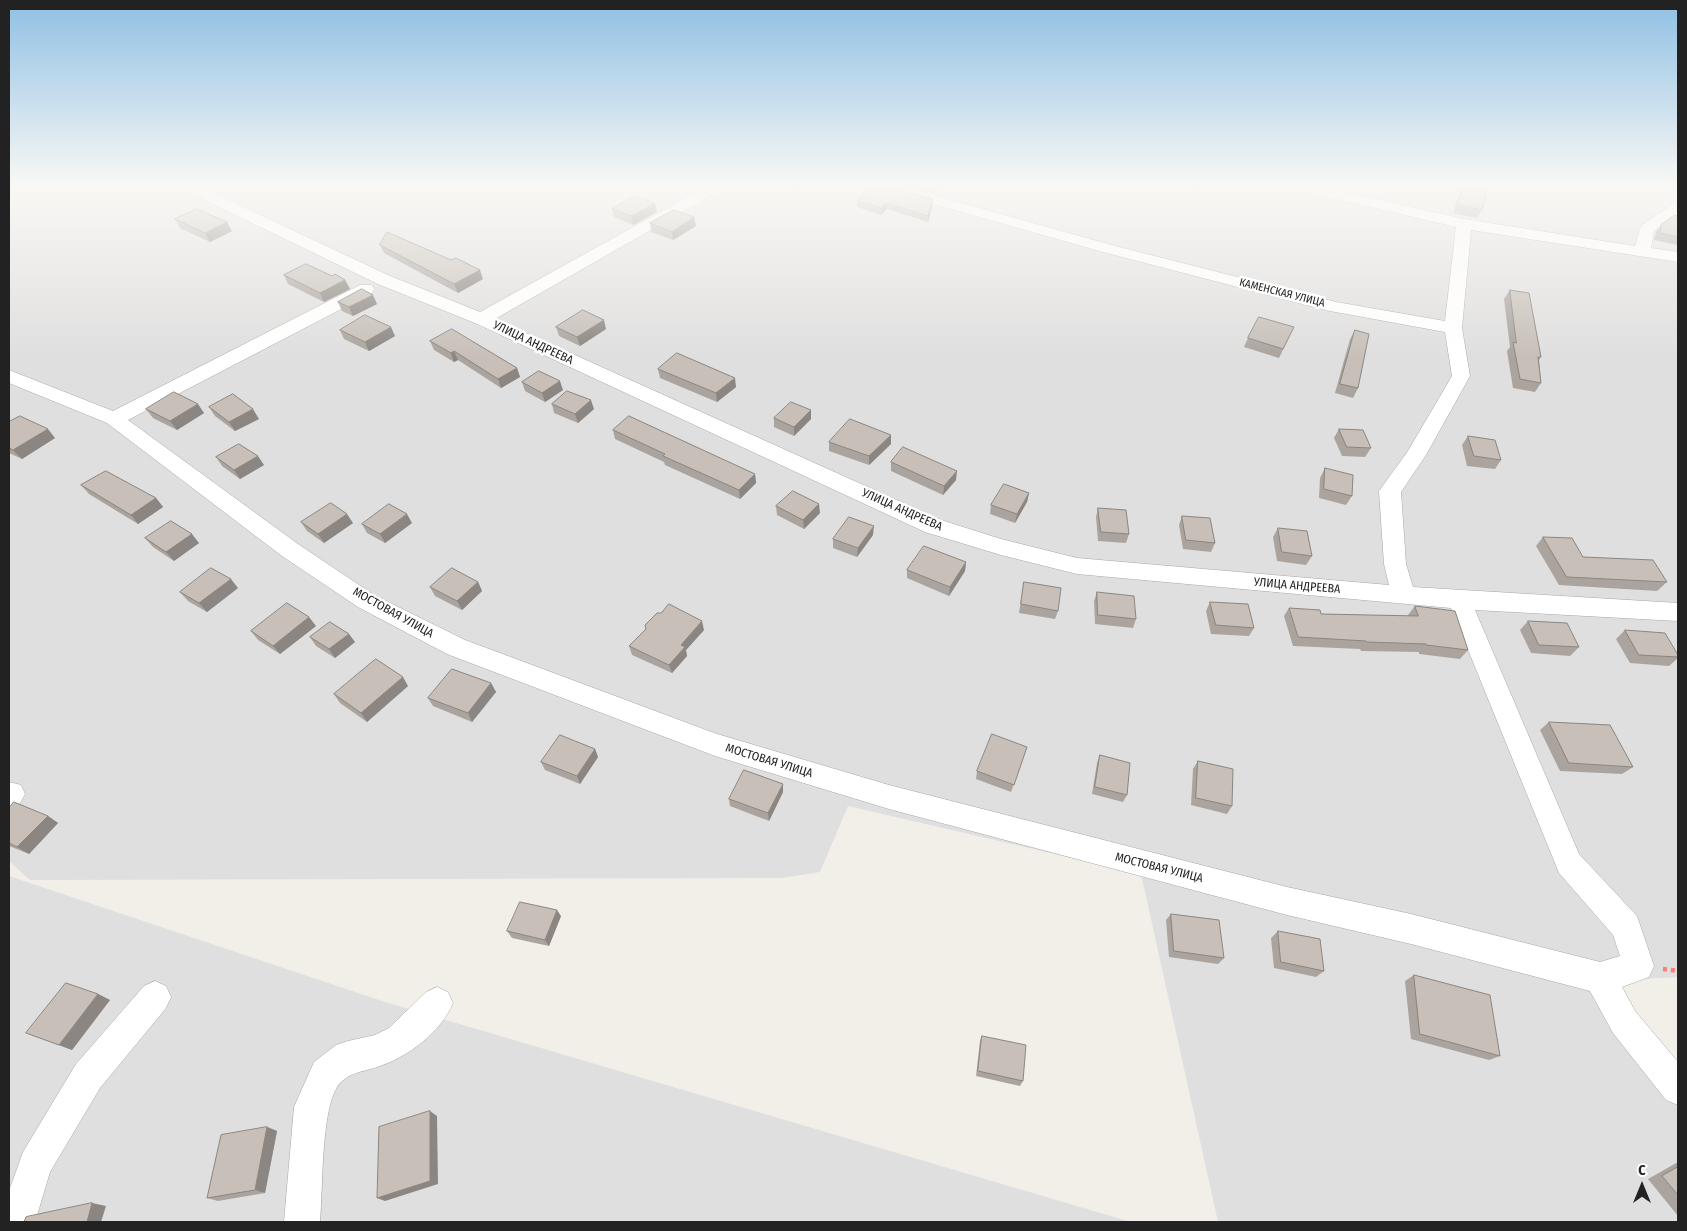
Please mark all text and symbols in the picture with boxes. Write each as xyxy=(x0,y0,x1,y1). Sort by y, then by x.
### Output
street label: КАМЕНСКАЯ УЛИЦА xyxy=(1238,276,1326,310)
street label: УЛИЦА АНДРЕЕВА xyxy=(491,318,575,368)
street label: УЛИЦА АНДРЕЕВА xyxy=(859,486,945,534)
street label: УЛИЦА АНДРЕЕВА xyxy=(1253,575,1341,597)
street label: МОСТОВАЯ УЛИЦА xyxy=(350,585,436,641)
street label: МОСТОВАЯ УЛИЦА xyxy=(724,741,814,781)
street label: МОСТОВАЯ УЛИЦА xyxy=(1113,850,1205,886)
north arrow xyxy=(1617,1161,1667,1211)
text: С xyxy=(1638,1162,1646,1179)

